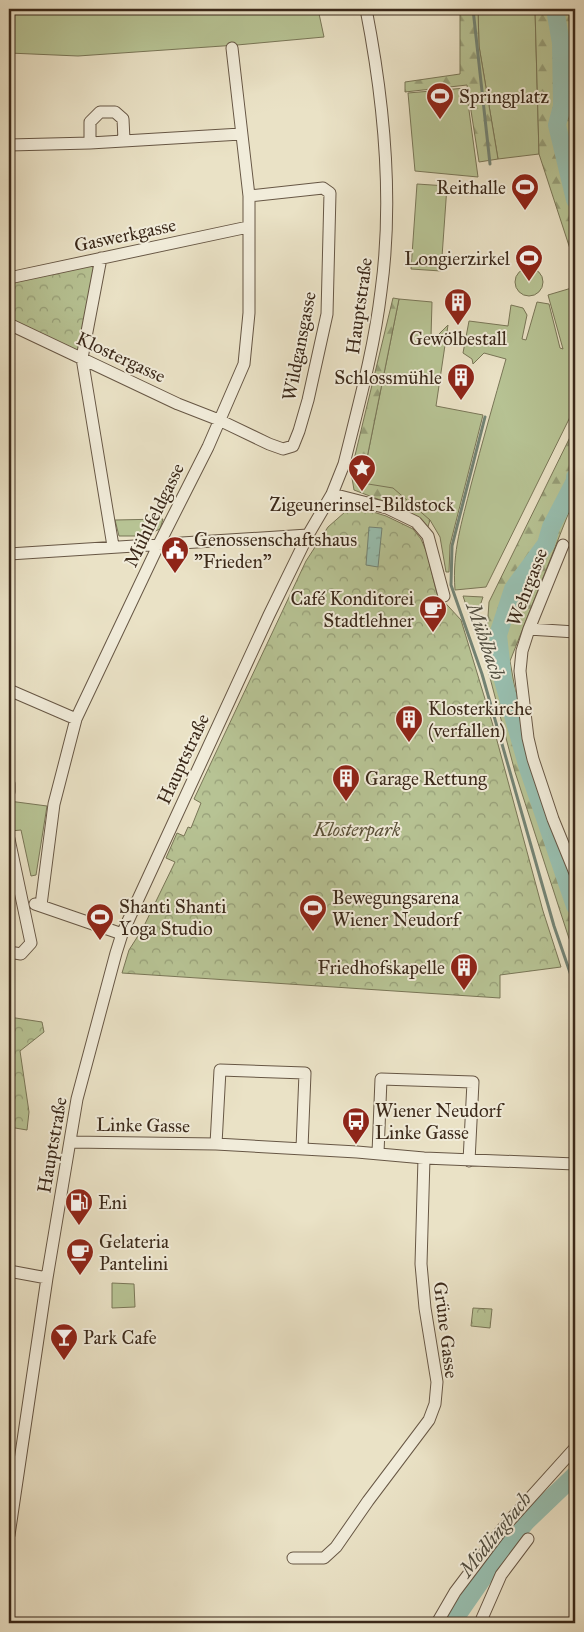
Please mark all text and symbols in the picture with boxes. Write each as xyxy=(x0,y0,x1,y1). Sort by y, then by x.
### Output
sports icon: Springplatz xyxy=(425,81,455,120)
place label: Springplatz xyxy=(459,85,549,109)
sports icon: Reithalle xyxy=(510,172,540,211)
place label: Reithalle xyxy=(436,176,506,199)
street label: Gaswerkgasse xyxy=(72,213,178,258)
sports icon: Longierzirkel xyxy=(514,243,544,282)
place label: Longierzirkel xyxy=(404,247,511,271)
street label: Hauptstraße xyxy=(341,256,377,356)
building icon: Gewölbestall xyxy=(443,287,473,326)
street label: Wildgansgasse xyxy=(277,289,322,403)
street label: Klostergasse xyxy=(72,326,169,389)
place label: Gewölbestall xyxy=(409,327,508,350)
building icon: Schlossmühle xyxy=(446,362,476,401)
place label: Schlossmühle xyxy=(334,366,442,389)
place icon: Zigeunerinsel-Bildstock xyxy=(347,453,377,492)
street label: Mühlfeldgasse xyxy=(119,459,190,571)
place label: Zigeunerinsel-Bildstock xyxy=(269,493,455,517)
place label: Genossenschaftshaus "Frieden" xyxy=(194,528,357,573)
public building icon: Genossenschaftshaus "Frieden" xyxy=(160,535,190,574)
street label: Wehrgasse xyxy=(502,545,553,630)
place label: Café Konditorei Stadtlehner xyxy=(290,587,415,632)
cafe icon: Café Konditorei Stadtlehner xyxy=(418,594,448,633)
water label: Mühlbach xyxy=(461,597,510,683)
place label: Klosterkirche (verfallen) xyxy=(428,697,532,743)
building icon: Klosterkirche (verfallen) xyxy=(394,704,424,743)
street label: Hauptstraße xyxy=(152,710,214,808)
building icon: Garage Rettung xyxy=(331,763,361,802)
place label: Garage Rettung xyxy=(365,767,487,791)
park label: Klosterpark xyxy=(313,818,401,842)
place label: Bewegungsarena Wiener Neudorf xyxy=(332,886,462,931)
sports icon: Bewegungsarena Wiener Neudorf xyxy=(298,893,328,932)
place label: Shanti Shanti Yoga Studio xyxy=(119,895,226,941)
sports icon: Shanti Shanti Yoga Studio xyxy=(85,902,115,941)
building icon: Friedhofskapelle xyxy=(449,952,479,991)
place label: Friedhofskapelle xyxy=(317,956,445,979)
street label: Hauptstraße xyxy=(32,1095,72,1195)
place label: Wiener Neudorf Linke Gasse xyxy=(375,1099,505,1144)
bus stop icon: Wiener Neudorf Linke Gasse xyxy=(341,1106,371,1145)
street label: Linke Gasse xyxy=(96,1113,190,1137)
fuel station icon: Eni xyxy=(64,1187,94,1226)
place label: Eni xyxy=(98,1191,127,1214)
place label: Gelateria Pantelini xyxy=(99,1230,170,1275)
cafe icon: Gelateria Pantelini xyxy=(65,1237,95,1276)
street label: Grüne Gasse xyxy=(429,1280,463,1380)
bar icon: Park Cafe xyxy=(49,1322,79,1361)
place label: Park Cafe xyxy=(83,1326,157,1349)
water label: Mödlingbach xyxy=(452,1487,536,1583)

